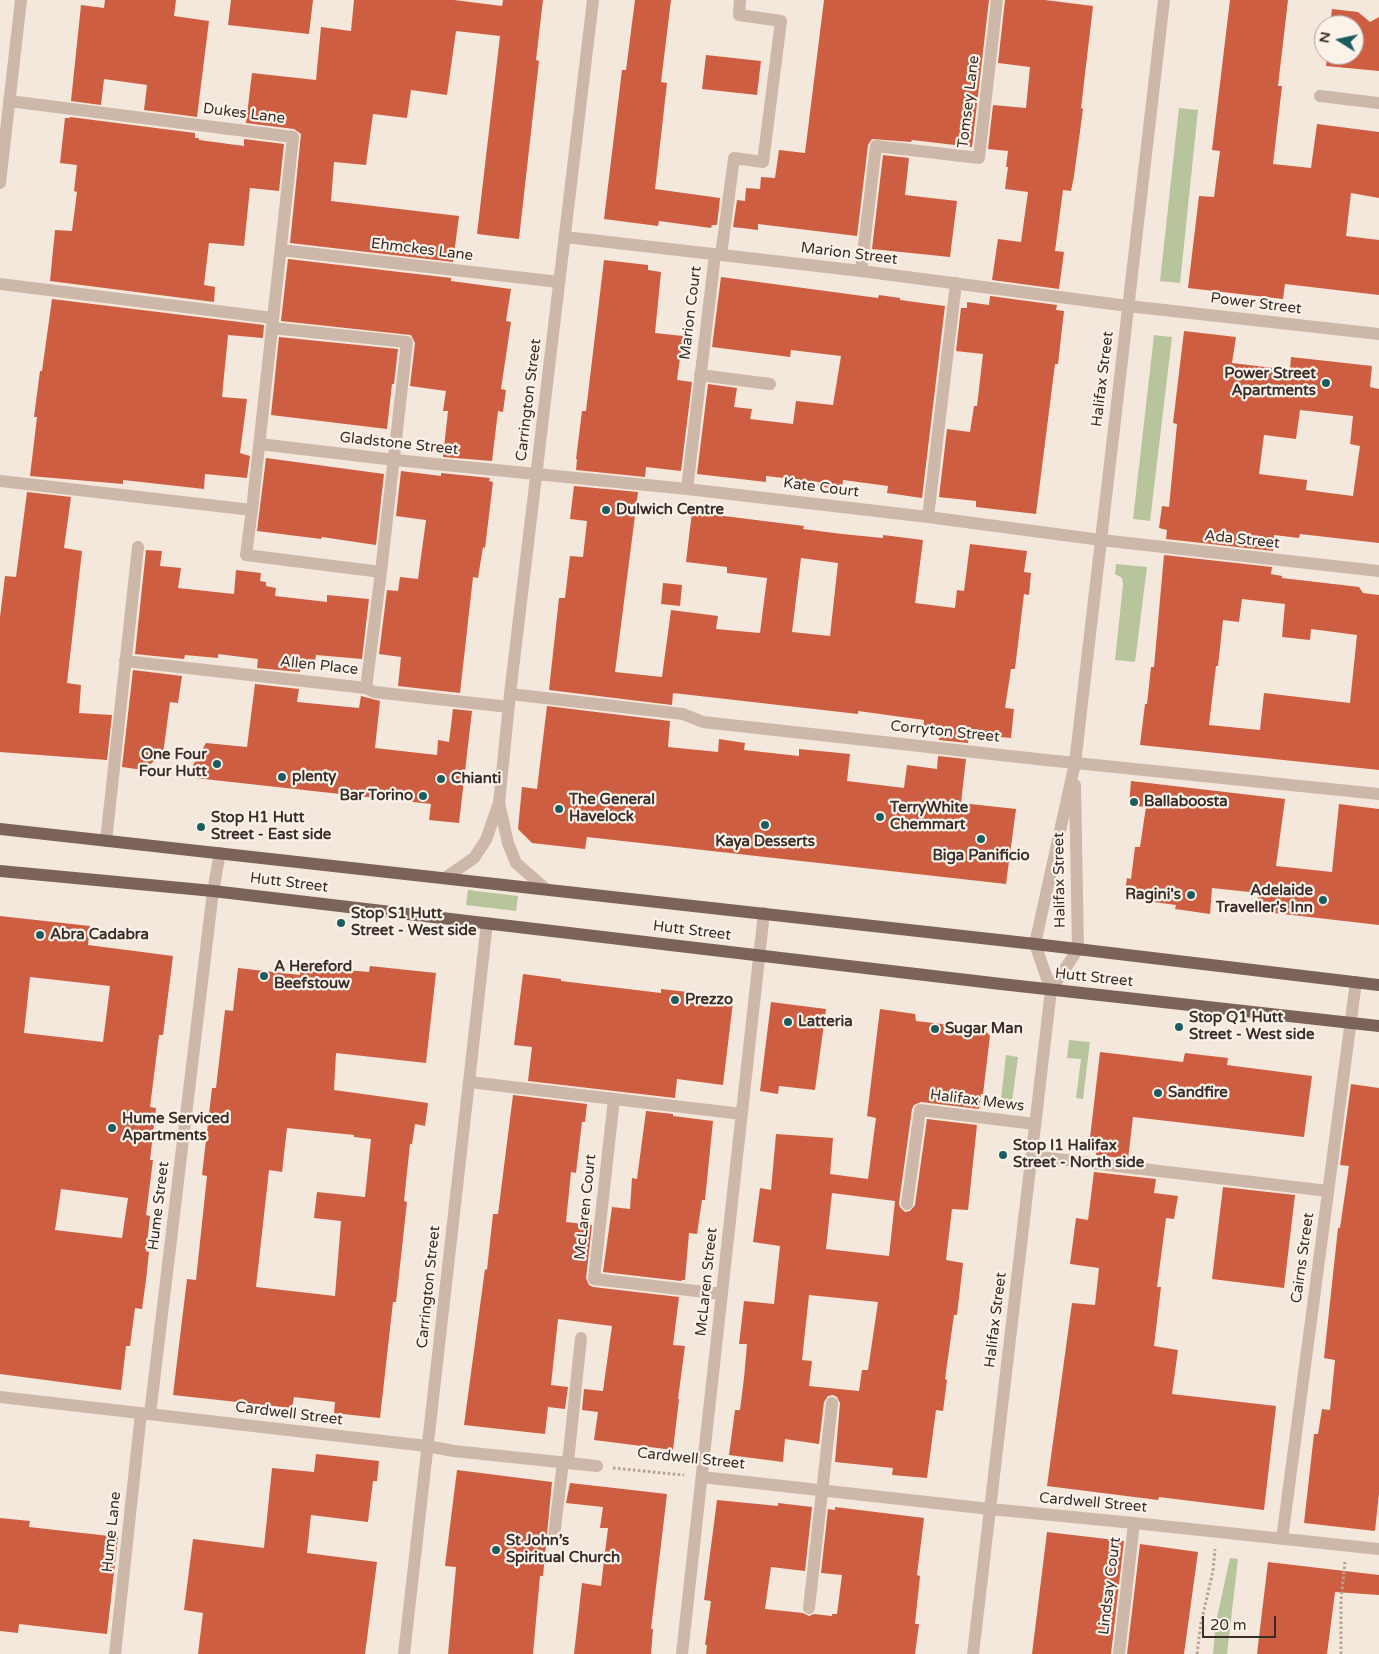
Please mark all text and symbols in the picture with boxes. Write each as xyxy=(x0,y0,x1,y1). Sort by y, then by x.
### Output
north arrow xyxy=(1314,15,1364,65)
text: N xyxy=(1315,30,1334,44)
street label: Tomsey Lane xyxy=(954,55,984,149)
street label: Dukes Lane xyxy=(202,100,286,128)
street label: Ehmckes Lane xyxy=(370,235,474,265)
street label: Marion Street xyxy=(800,239,898,269)
street label: Marion Court xyxy=(676,265,706,361)
street label: Power Street xyxy=(1209,289,1303,319)
street label: Halifax Street xyxy=(1088,330,1118,428)
street label: Carrington Street xyxy=(513,338,545,462)
place label: Power Street Apartments xyxy=(1224,365,1316,400)
marker: Power Street Apartments xyxy=(1320,377,1332,389)
street label: Gladstone Street xyxy=(339,429,459,459)
street label: Kate Court xyxy=(782,474,860,502)
place label: Dulwich Centre xyxy=(616,501,724,519)
marker: Dulwich Centre xyxy=(600,504,612,516)
street label: Ada Street xyxy=(1203,527,1281,553)
street label: Allen Place xyxy=(279,653,359,679)
street label: Corryton Street xyxy=(889,717,1001,747)
place label: One Four Four Hutt xyxy=(139,746,207,781)
marker: One Four Four Hutt xyxy=(211,758,223,770)
place label: plenty xyxy=(292,768,336,786)
place label: Chianti xyxy=(451,770,501,788)
marker: plenty xyxy=(276,771,288,783)
marker: Chianti xyxy=(435,773,447,785)
place label: Bar Torino xyxy=(340,787,413,805)
marker: Bar Torino xyxy=(417,790,429,802)
place label: The General Havelock xyxy=(569,791,655,826)
place label: Ballaboosta xyxy=(1144,793,1228,811)
marker: Ballaboosta xyxy=(1128,796,1140,808)
place label: TerryWhite Chemmart xyxy=(890,799,968,834)
marker: The General Havelock xyxy=(553,803,565,815)
place label: Stop H1 Hutt Street - East side xyxy=(211,809,331,844)
marker: TerryWhite Chemmart xyxy=(874,811,886,823)
marker: Kaya Desserts xyxy=(759,819,771,831)
marker: Stop H1 Hutt Street - East side xyxy=(195,821,207,833)
street label: Halifax Street xyxy=(1050,832,1070,928)
place label: Kaya Desserts xyxy=(715,833,815,851)
marker: Biga Panificio xyxy=(975,833,987,845)
place label: Biga Panificio xyxy=(932,847,1030,865)
street label: Hutt Street xyxy=(249,869,329,897)
place label: Adelaide Traveller's Inn xyxy=(1216,882,1313,917)
place label: Ragini's xyxy=(1125,886,1181,904)
marker: Ragini's xyxy=(1185,889,1197,901)
marker: Adelaide Traveller's Inn xyxy=(1317,894,1329,906)
place label: Stop S1 Hutt Street - West side xyxy=(351,905,476,940)
marker: Stop S1 Hutt Street - West side xyxy=(335,917,347,929)
street label: Hutt Street xyxy=(652,917,732,945)
place label: Abra Cadabra xyxy=(50,926,149,944)
marker: Abra Cadabra xyxy=(34,929,46,941)
place label: A Hereford Beefstouw xyxy=(274,958,352,993)
street label: Hutt Street xyxy=(1054,965,1134,991)
marker: A Hereford Beefstouw xyxy=(258,970,270,982)
place label: Prezzo xyxy=(685,991,733,1009)
marker: Prezzo xyxy=(669,994,681,1006)
place label: Stop Q1 Hutt Street - West side xyxy=(1189,1009,1314,1044)
place label: Latteria xyxy=(798,1013,853,1031)
marker: Latteria xyxy=(782,1016,794,1028)
place label: Sugar Man xyxy=(945,1020,1023,1038)
marker: Stop Q1 Hutt Street - West side xyxy=(1173,1021,1185,1033)
marker: Sugar Man xyxy=(929,1023,941,1035)
place label: Sandfire xyxy=(1168,1084,1228,1102)
street label: Halifax Mews xyxy=(929,1086,1025,1116)
marker: Sandfire xyxy=(1152,1087,1164,1099)
place label: Hume Serviced Apartments xyxy=(122,1110,229,1145)
marker: Hume Serviced Apartments xyxy=(106,1122,118,1134)
place label: Stop I1 Halifax Street - North side xyxy=(1013,1137,1144,1172)
marker: Stop I1 Halifax Street - North side xyxy=(997,1149,1009,1161)
street label: McLaren Court xyxy=(571,1153,601,1261)
street label: Hume Street xyxy=(145,1161,173,1251)
street label: Cairns Street xyxy=(1288,1211,1318,1305)
street label: Carrington Street xyxy=(414,1225,444,1349)
street label: McLaren Street xyxy=(692,1227,722,1337)
street label: Halifax Street xyxy=(981,1271,1011,1369)
street label: Cardwell Street xyxy=(234,1398,344,1430)
street label: Cardwell Street xyxy=(636,1444,746,1474)
street label: Cardwell Street xyxy=(1038,1489,1148,1517)
street label: Hume Lane xyxy=(99,1491,125,1573)
place label: St John’s Spiritual Church xyxy=(506,1532,620,1567)
street label: Lindsay Court xyxy=(1095,1536,1125,1636)
marker: St John’s Spiritual Church xyxy=(490,1544,502,1556)
scale bar xyxy=(1204,1606,1278,1638)
text: 20 m xyxy=(1210,1616,1247,1634)

